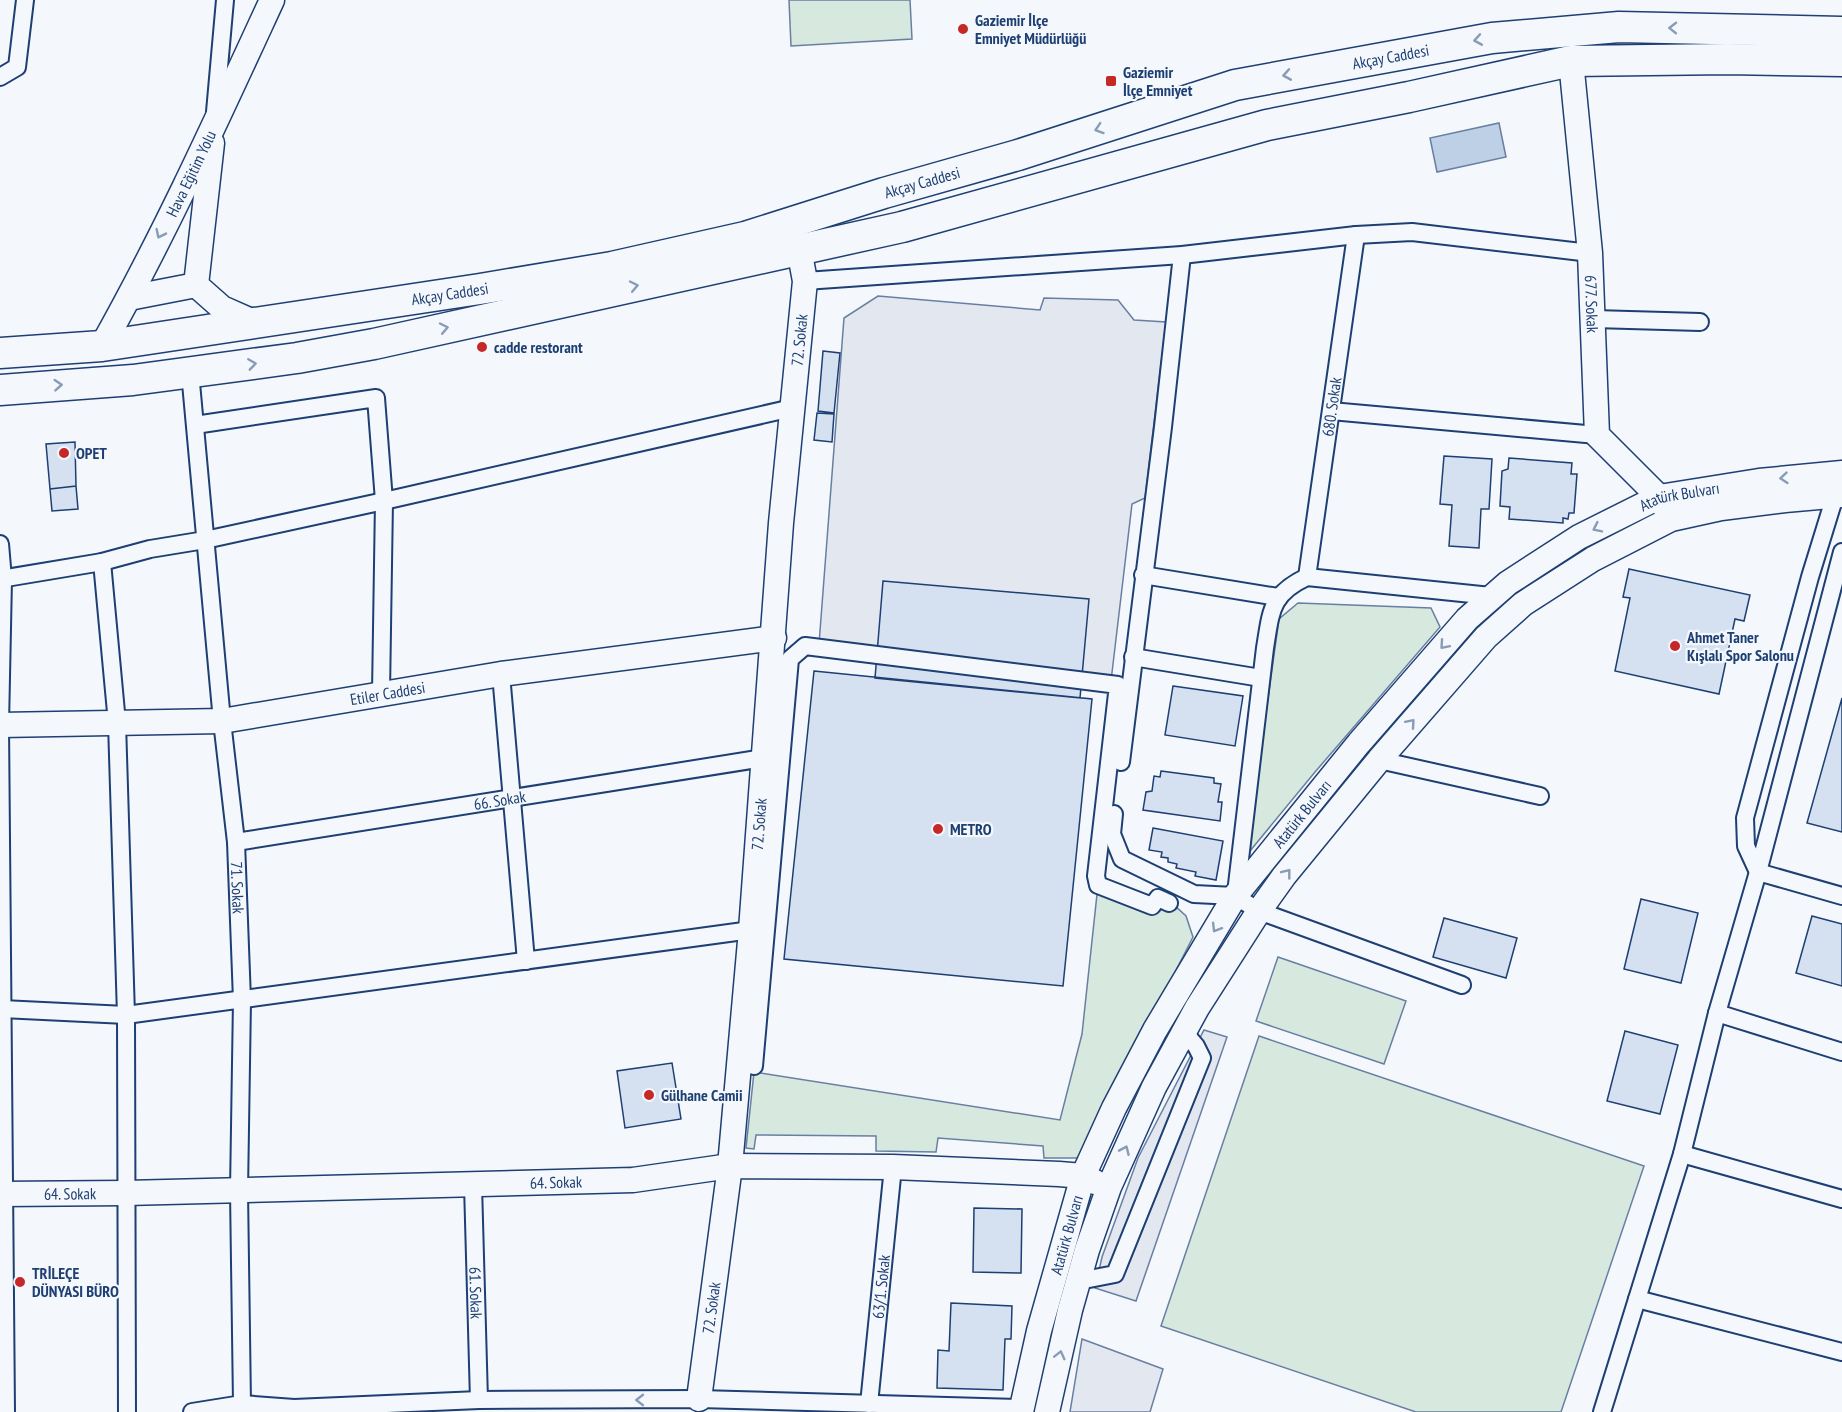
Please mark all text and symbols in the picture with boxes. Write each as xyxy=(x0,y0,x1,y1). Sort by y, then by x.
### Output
place label: Gaziemir İlçe Emniyet Müdürlüğü xyxy=(975,10,1086,48)
one-way arrow xyxy=(1668,21,1677,34)
marker: Gaziemir İlçe Emniyet Müdürlüğü xyxy=(956,22,970,36)
one-way arrow xyxy=(1474,33,1484,46)
street label: Akçay Caddesi xyxy=(1351,40,1431,73)
place label: Gaziemir İlçe Emniyet xyxy=(1123,62,1193,100)
one-way arrow xyxy=(1282,68,1292,81)
marker: Gaziemir İlçe Emniyet xyxy=(1104,74,1118,88)
one-way arrow xyxy=(1094,121,1105,134)
street label: Hava Eğitim Yolu xyxy=(162,127,220,220)
street label: Akçay Caddesi xyxy=(882,162,962,202)
one-way arrow xyxy=(156,228,168,239)
street label: 677. Sokak xyxy=(1581,275,1603,334)
street label: Akçay Caddesi xyxy=(410,278,490,309)
one-way arrow xyxy=(629,280,639,293)
street label: 72. Sokak xyxy=(787,312,812,367)
one-way arrow xyxy=(438,322,448,335)
place label: cadde restorant xyxy=(494,337,583,357)
marker: cadde restorant xyxy=(475,340,489,354)
one-way arrow xyxy=(247,358,257,370)
street label: 680. Sokak xyxy=(1317,375,1346,438)
one-way arrow xyxy=(54,379,63,392)
place label: OPET xyxy=(76,443,107,463)
marker: OPET xyxy=(57,446,71,460)
one-way arrow xyxy=(1779,471,1788,484)
street label: Atatürk Bulvarı xyxy=(1636,477,1721,515)
one-way arrow xyxy=(1593,520,1604,532)
place label: Ahmet Taner Kışlalı Spor Salonu xyxy=(1686,627,1794,665)
one-way arrow xyxy=(1440,638,1451,649)
marker: Ahmet Taner Kışlalı Spor Salonu xyxy=(1668,639,1682,653)
street label: Etiler Caddesi xyxy=(349,677,427,709)
one-way arrow xyxy=(1404,719,1415,730)
street label: Atatürk Bulvarı xyxy=(1268,776,1335,852)
street label: 66. Sokak xyxy=(472,786,528,814)
street label: 72. Sokak xyxy=(747,797,771,851)
place label: METRO xyxy=(950,819,992,839)
marker: METRO xyxy=(931,822,945,836)
street label: 71. Sokak xyxy=(227,861,249,915)
one-way arrow xyxy=(1279,869,1290,880)
one-way arrow xyxy=(1212,922,1224,932)
place label: Gülhane Camii xyxy=(661,1085,743,1105)
marker: Gülhane Camii xyxy=(642,1088,656,1102)
one-way arrow xyxy=(1118,1145,1130,1156)
street label: 64. Sokak xyxy=(529,1171,583,1193)
street label: 64. Sokak xyxy=(44,1183,97,1204)
street label: Atatürk Bulvarı xyxy=(1046,1193,1087,1277)
street label: 63/1. Sokak xyxy=(868,1253,894,1320)
place label: TRİLEÇE DÜNYASI BÜRO xyxy=(32,1263,119,1301)
street label: 61. Sokak xyxy=(465,1267,487,1320)
marker: TRİLEÇE DÜNYASI BÜRO xyxy=(13,1275,27,1289)
street label: 72. Sokak xyxy=(698,1280,725,1335)
one-way arrow xyxy=(1052,1350,1065,1360)
one-way arrow xyxy=(636,1393,645,1406)

